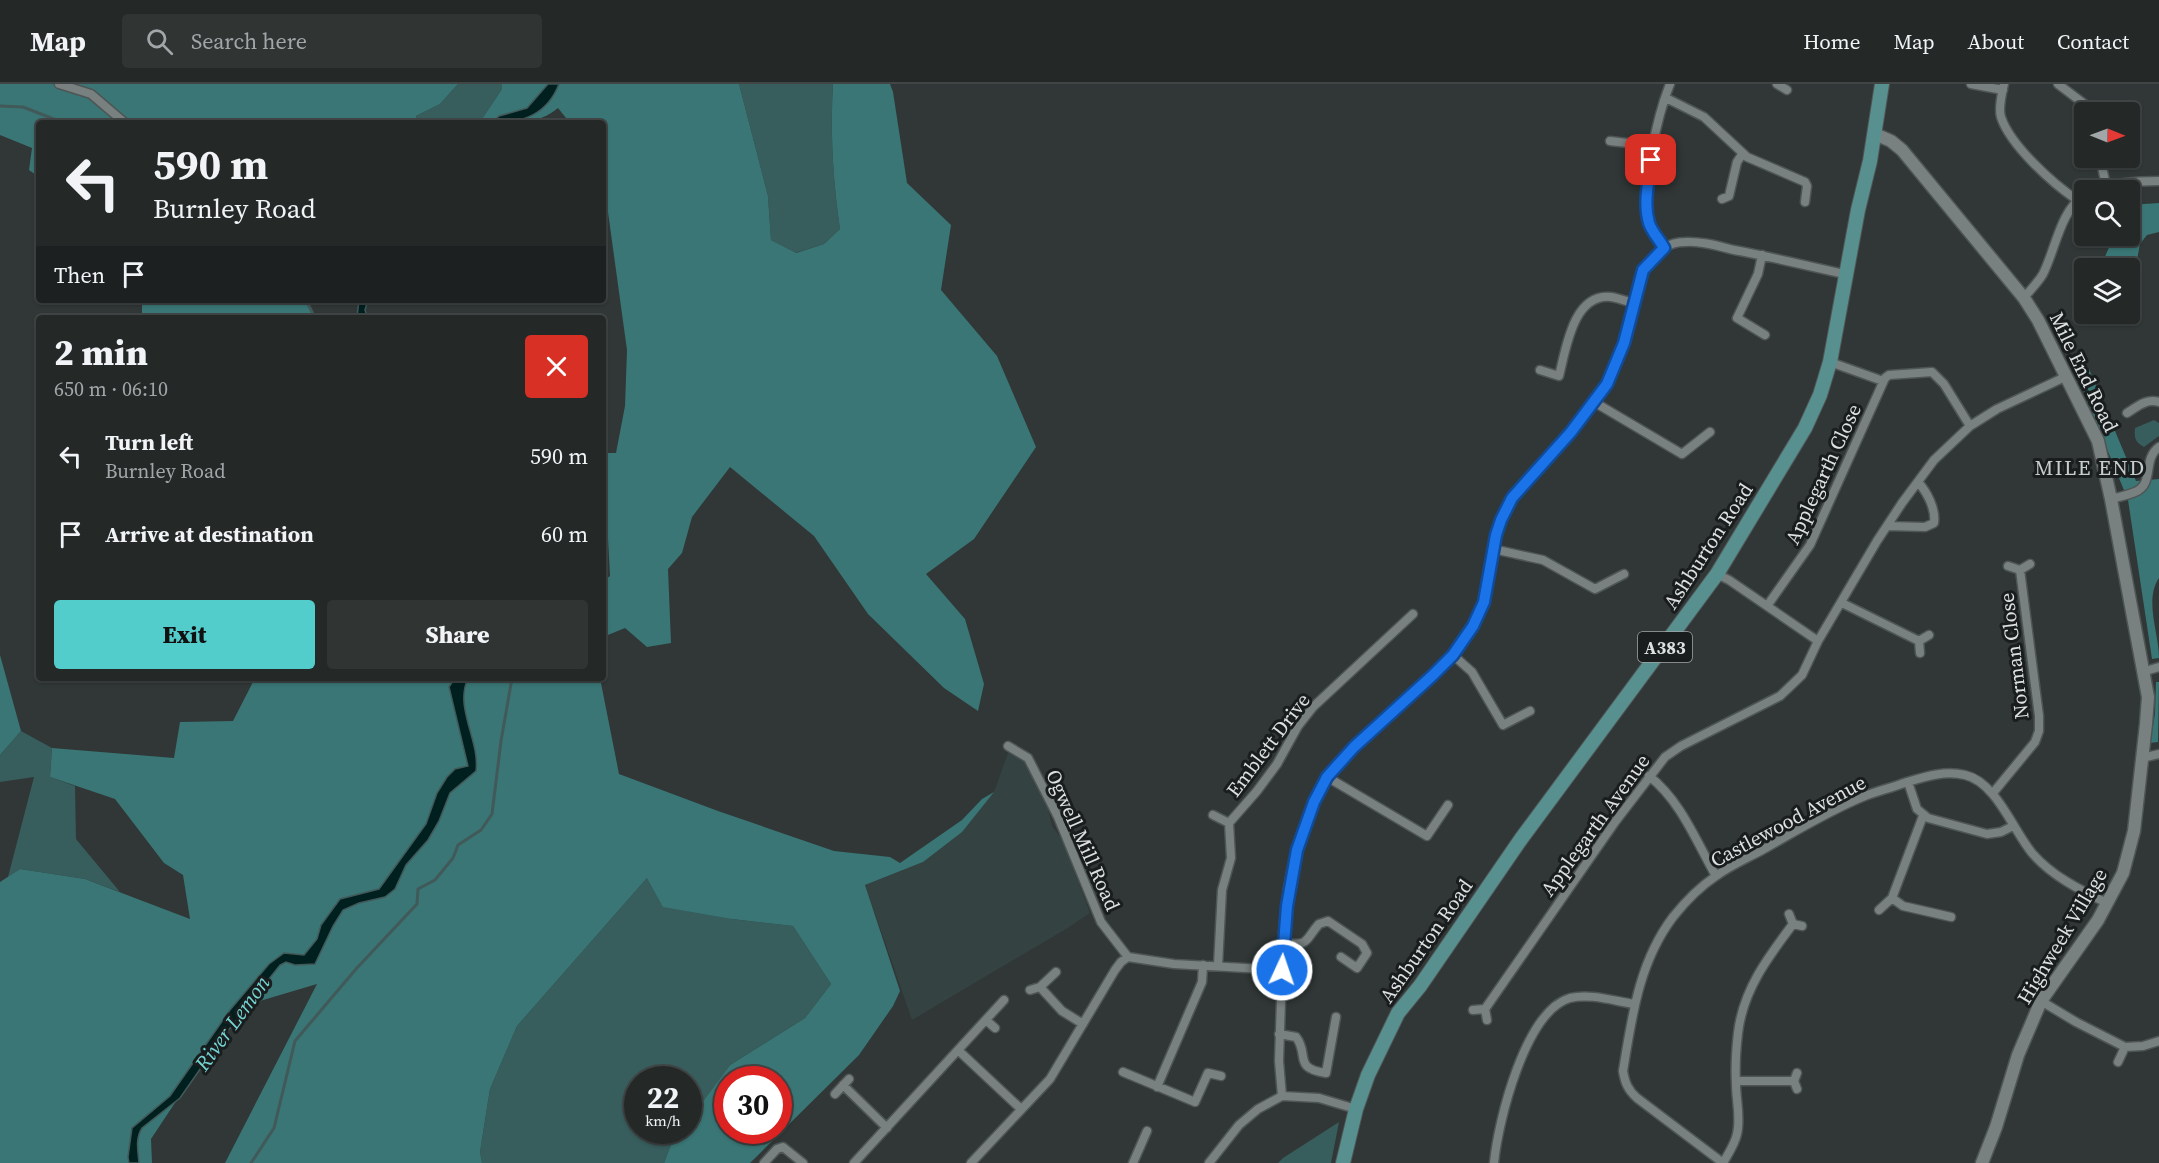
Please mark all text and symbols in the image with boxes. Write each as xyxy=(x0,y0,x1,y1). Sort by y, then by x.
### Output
search box xyxy=(122,14,542,68)
text: Map xyxy=(30,22,86,60)
icon: search xyxy=(143,25,176,58)
text: Search here xyxy=(191,26,307,56)
text: Home xyxy=(1803,27,1861,56)
text: Map xyxy=(1894,27,1935,56)
text: About xyxy=(1968,27,2024,56)
text: Contact xyxy=(2057,27,2129,56)
north arrow xyxy=(2074,102,2140,168)
map controls xyxy=(2074,102,2140,324)
pin xyxy=(1625,134,1676,185)
text: 590 m xyxy=(153,135,268,193)
icon: arrive xyxy=(1634,143,1667,176)
icon: left xyxy=(54,144,132,222)
button: search xyxy=(2074,180,2140,246)
text: Burnley Road xyxy=(153,190,316,227)
icon: arrive xyxy=(117,258,150,291)
button: layers xyxy=(2074,258,2140,324)
text: Then xyxy=(54,260,105,290)
street label: Mile End Road xyxy=(2043,307,2125,437)
text: 2 min xyxy=(54,328,148,377)
button: close xyxy=(525,335,588,398)
text: 650 m · 06:10 xyxy=(54,375,168,403)
street label: Applegarth Close xyxy=(1778,399,1868,549)
text: Turn left xyxy=(105,427,193,457)
icon: left xyxy=(54,440,87,473)
text: 590 m xyxy=(530,441,588,471)
district label: MILE END xyxy=(2034,453,2146,482)
text: Burnley Road xyxy=(105,457,226,485)
street label: Ashburton Road xyxy=(1657,477,1760,615)
icon: arrive xyxy=(54,518,87,551)
text: Arrive at destination xyxy=(105,519,314,549)
text: 60 m xyxy=(541,519,588,549)
street label: Norman Close xyxy=(1992,591,2036,721)
button: Exit xyxy=(54,600,315,669)
button: Share xyxy=(327,600,588,669)
road number: A383 xyxy=(1638,632,1692,662)
street label: Emblett Drive xyxy=(1220,687,1316,803)
street label: Applegarth Avenue xyxy=(1534,748,1656,902)
street label: Ogwell Mill Road xyxy=(1039,765,1127,916)
street label: Castlewood Avenue xyxy=(1705,768,1871,874)
street label: Highweek Village xyxy=(2010,863,2114,1009)
street label: Ashburton Road xyxy=(1373,873,1479,1009)
position arrow xyxy=(1250,938,1314,1002)
water label: River Lemon xyxy=(187,969,277,1077)
speed limit sign: 30 xyxy=(714,1066,792,1144)
text: 22 xyxy=(647,1077,679,1118)
text: km/h xyxy=(645,1110,681,1131)

